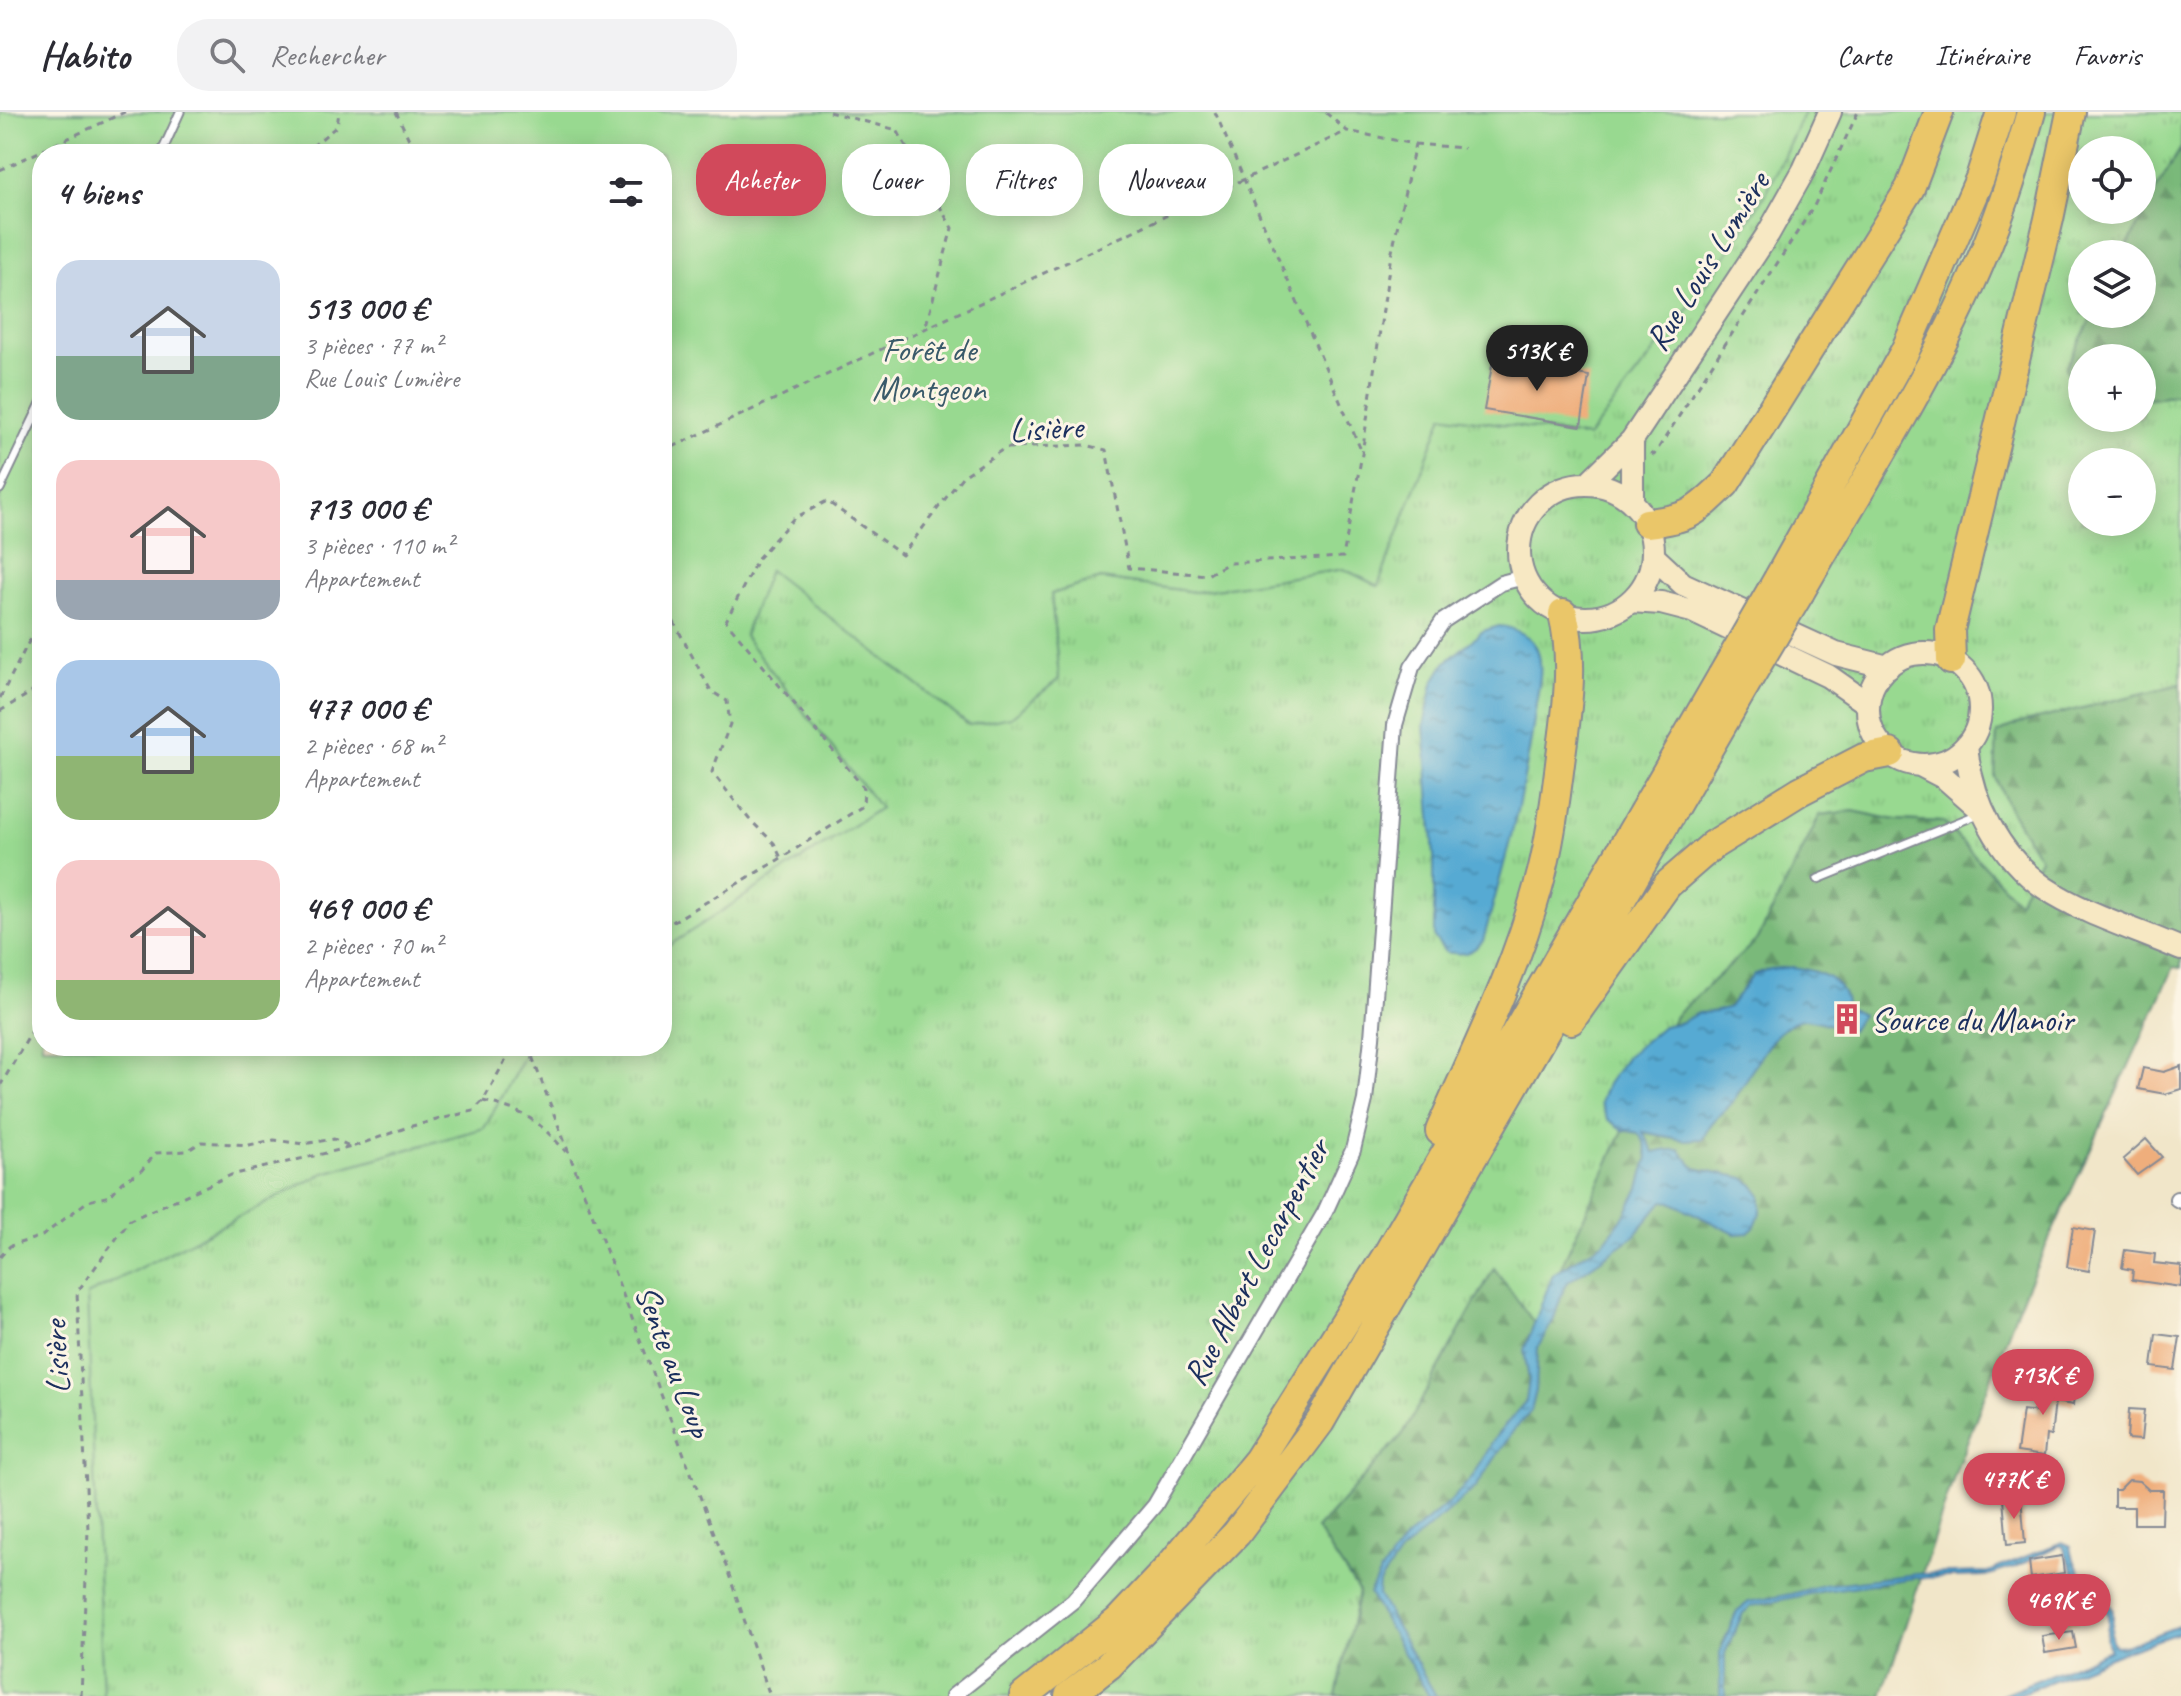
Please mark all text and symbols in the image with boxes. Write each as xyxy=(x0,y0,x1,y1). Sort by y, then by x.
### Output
search box xyxy=(177,19,737,91)
text: Habito xyxy=(40,32,129,79)
icon: search xyxy=(205,33,249,77)
text: Rechercher xyxy=(269,36,385,74)
text: Carte xyxy=(1837,38,1891,73)
text: Itinéraire xyxy=(1935,38,2029,73)
text: Favoris xyxy=(2073,38,2141,73)
map controls xyxy=(2068,136,2156,536)
button: locate xyxy=(2068,136,2156,224)
chip: Acheter xyxy=(696,144,826,216)
chip: Louer xyxy=(842,144,950,216)
chip: Filtres xyxy=(966,144,1083,216)
chip: Nouveau xyxy=(1099,144,1233,216)
street label: Rue Louis Lumière xyxy=(1635,161,1781,358)
icon: filters xyxy=(604,170,648,214)
text: 4 biens xyxy=(56,171,140,214)
button: layers xyxy=(2068,240,2156,328)
text: 513 000 € xyxy=(304,286,427,329)
icon: home xyxy=(120,292,216,388)
pin: 513K € xyxy=(1472,325,1602,393)
park label: Forêt de Montgeon xyxy=(872,328,987,410)
text: 3 pièces · 77 m² xyxy=(304,329,442,362)
text: 513K € xyxy=(1504,334,1570,367)
button: + xyxy=(2068,344,2156,432)
text: Rue Louis Lumière xyxy=(304,362,459,395)
street label: Lisière xyxy=(1008,404,1087,451)
button: − xyxy=(2068,448,2156,536)
text: 713 000 € xyxy=(304,486,427,529)
icon: home xyxy=(120,492,216,588)
text: 3 pièces · 110 m² xyxy=(304,529,453,562)
text: Appartement xyxy=(304,562,419,595)
text: 477 000 € xyxy=(304,686,427,729)
icon: home xyxy=(120,692,216,788)
text: 2 pièces · 68 m² xyxy=(304,729,442,762)
text: Appartement xyxy=(304,762,419,795)
text: 469 000 € xyxy=(304,886,428,929)
icon: home xyxy=(120,892,216,988)
text: 2 pièces · 70 m² xyxy=(304,929,442,962)
text: Appartement xyxy=(304,962,419,995)
place label: Source du Manoir xyxy=(1871,998,2076,1041)
building icon: Source du Manoir xyxy=(1830,1002,1864,1036)
street label: Rue Albert Lecarpentier xyxy=(1173,1128,1341,1393)
street label: Sente au Loup xyxy=(625,1279,723,1445)
street label: Lisière xyxy=(32,1316,79,1395)
pin: 713K € xyxy=(1978,1349,2108,1417)
text: 713K € xyxy=(2010,1358,2076,1391)
pin: 477K € xyxy=(1949,1453,2079,1521)
text: 477K € xyxy=(1981,1462,2047,1495)
pin: 469K € xyxy=(1994,1574,2124,1642)
text: 469K € xyxy=(2026,1583,2092,1616)

